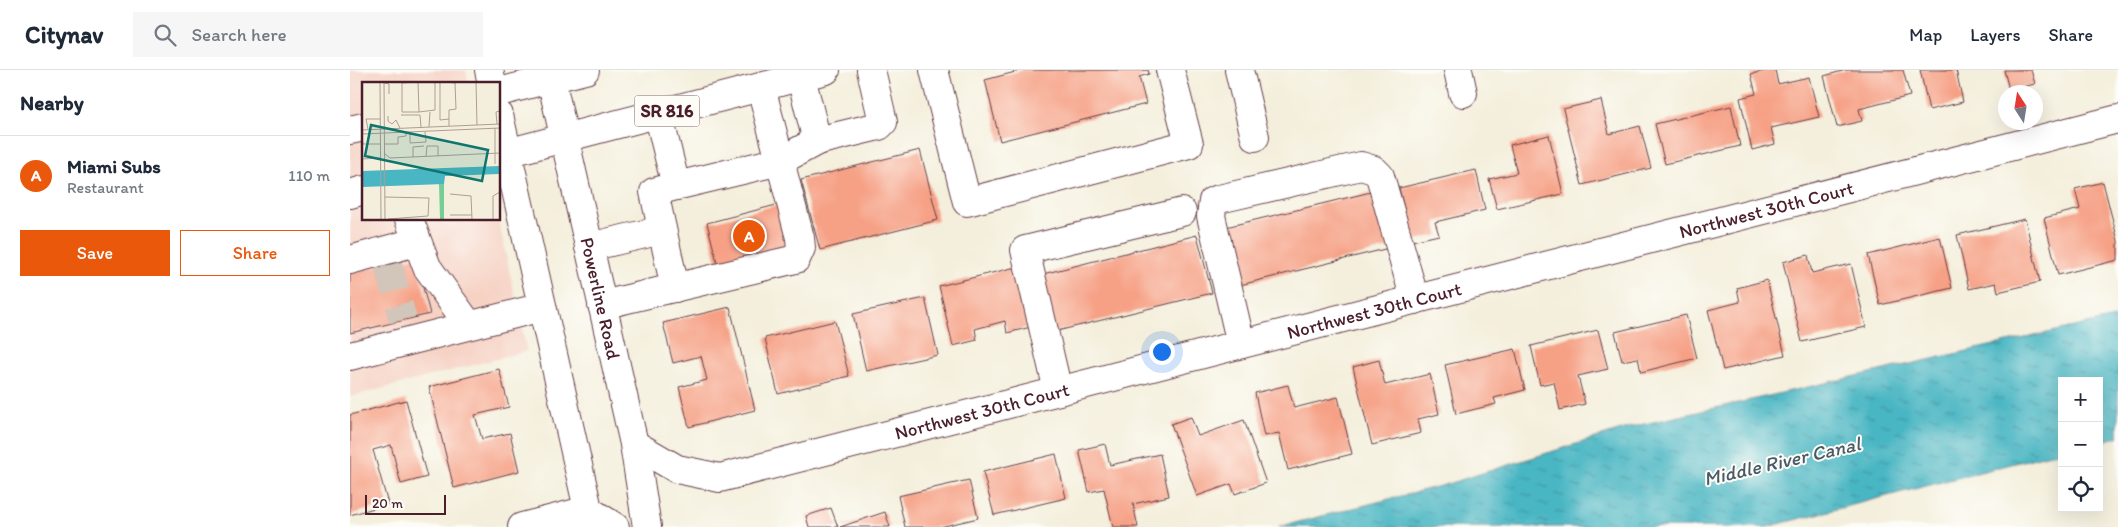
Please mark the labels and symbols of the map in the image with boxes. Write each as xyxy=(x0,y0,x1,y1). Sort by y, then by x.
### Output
inset map xyxy=(362,82,500,220)
north arrow xyxy=(1998,85,2043,130)
road number: SR 816 xyxy=(634,96,700,126)
street label: Northwest 30th Court xyxy=(1677,176,1856,243)
pin: A xyxy=(733,217,765,255)
street label: Powerline Road xyxy=(576,235,626,362)
street label: Northwest 30th Court xyxy=(1284,277,1464,343)
your location xyxy=(1149,339,1175,365)
street label: Northwest 30th Court xyxy=(892,377,1072,444)
water label: Middle River Canal xyxy=(1701,431,1864,491)
scale bar xyxy=(365,492,446,515)

